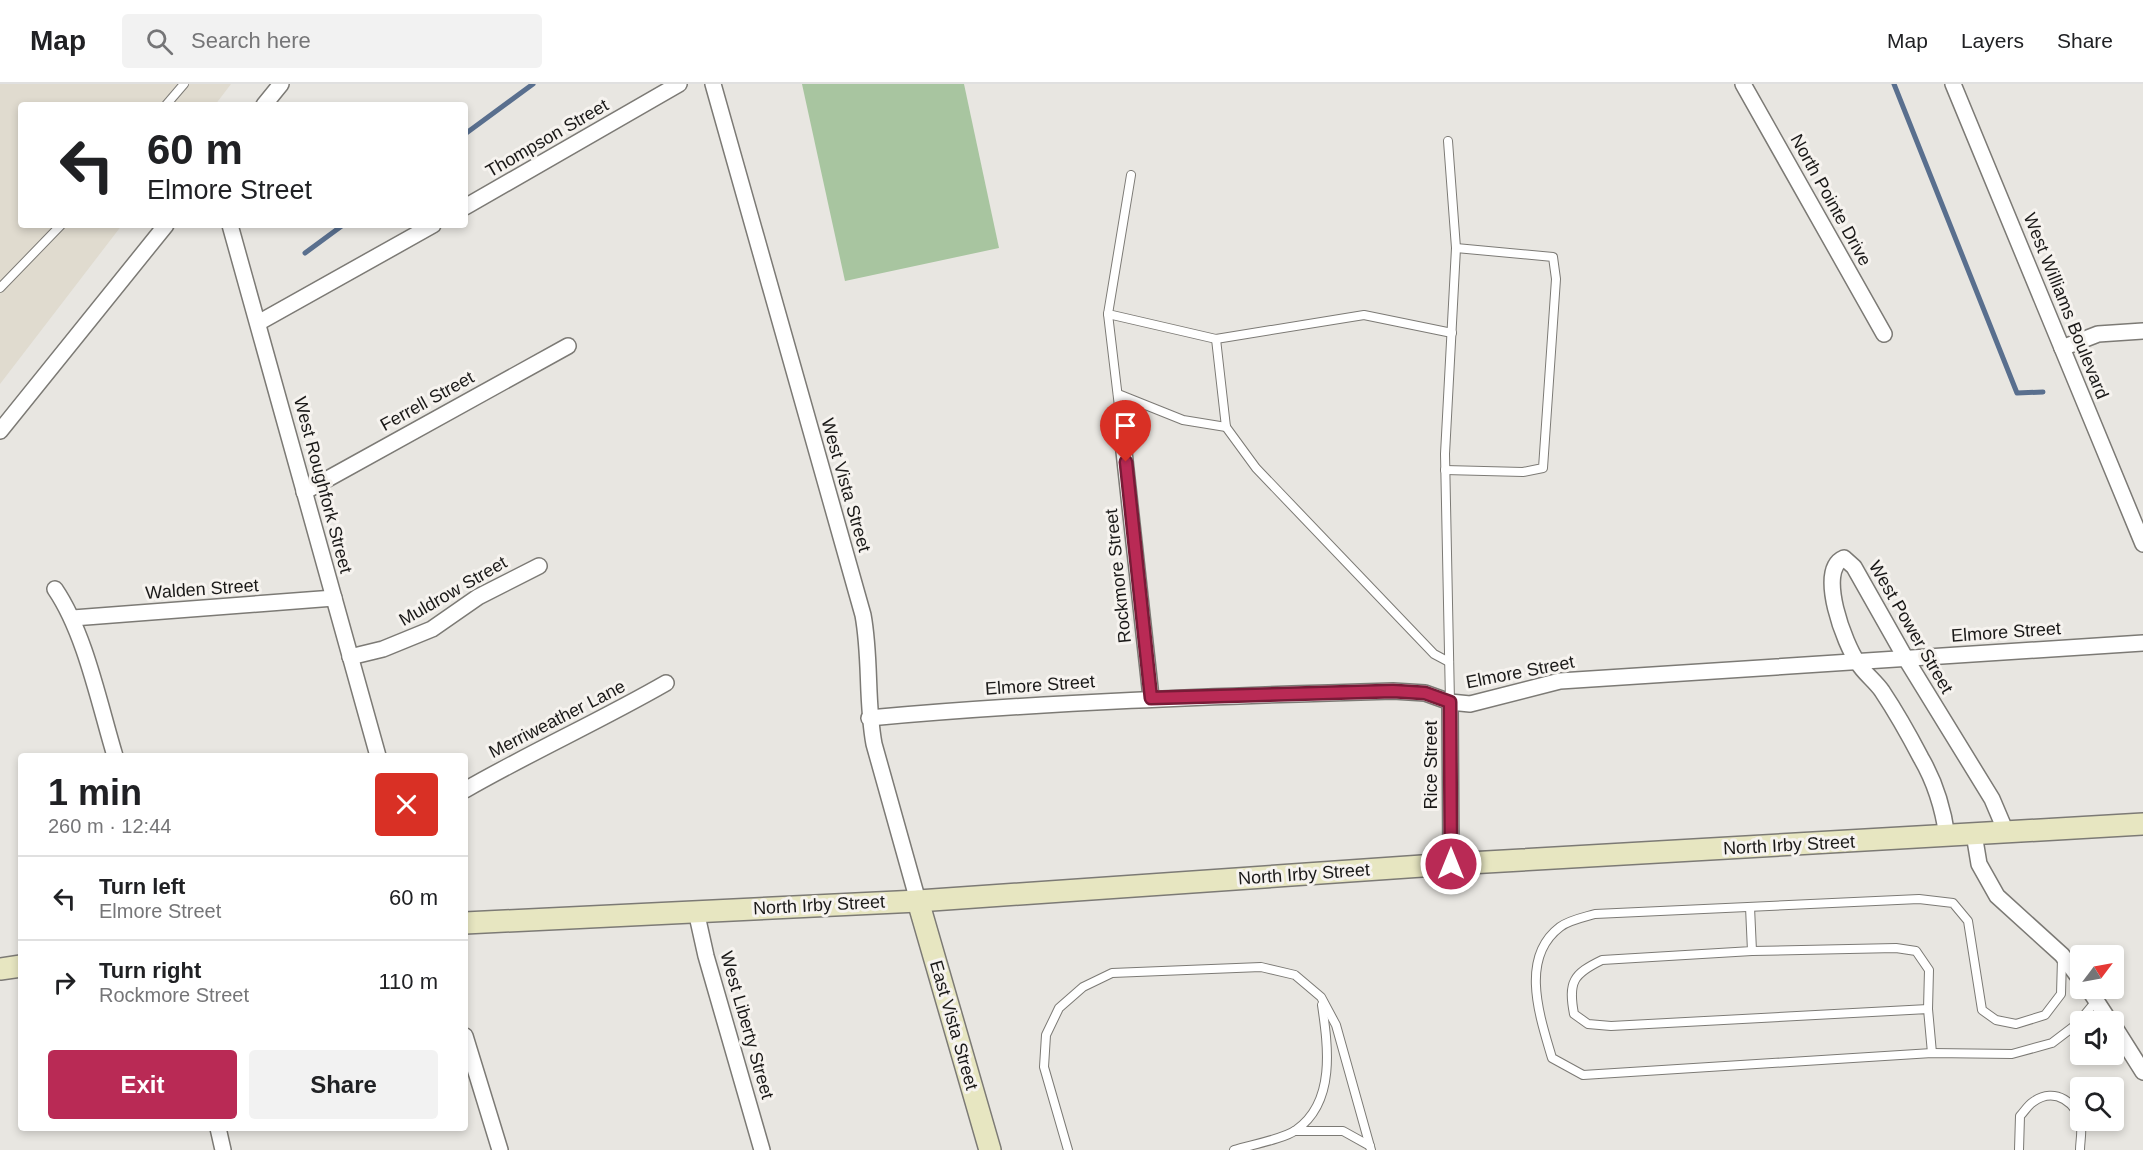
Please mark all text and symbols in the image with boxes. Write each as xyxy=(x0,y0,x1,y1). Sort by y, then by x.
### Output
search box xyxy=(122,14,542,68)
text: Map xyxy=(30,25,86,56)
icon: search xyxy=(143,25,176,58)
text: Search here xyxy=(191,28,311,53)
text: Map xyxy=(1887,29,1928,52)
text: Layers xyxy=(1961,29,2024,52)
text: Share xyxy=(2057,29,2113,52)
street label: Thompson Street xyxy=(482,95,612,181)
icon: left xyxy=(48,126,126,204)
text: 60 m xyxy=(147,126,243,173)
street label: North Pointe Drive xyxy=(1787,131,1875,269)
text: Elmore Street xyxy=(147,175,312,205)
street label: West Williams Boulevard xyxy=(2020,210,2112,402)
street label: Ferrell Street xyxy=(377,367,477,435)
street label: West Roughfork Street xyxy=(290,395,356,575)
pin xyxy=(1100,400,1151,462)
icon: arrive xyxy=(1109,409,1142,442)
street label: West Vista Street xyxy=(817,416,875,554)
street label: Rockmore Street xyxy=(1101,508,1135,644)
street label: Muldrow Street xyxy=(396,552,510,630)
street label: West Power Street xyxy=(1865,557,1957,697)
street label: Walden Street xyxy=(145,575,259,603)
street label: Elmore Street xyxy=(1950,618,2062,646)
street label: Elmore Street xyxy=(1464,652,1576,692)
street label: Elmore Street xyxy=(984,671,1096,699)
street label: Merriweather Lane xyxy=(486,676,628,762)
street label: Rice Street xyxy=(1421,720,1441,810)
text: 1 min xyxy=(48,772,142,813)
button: close xyxy=(375,773,438,836)
text: 260 m · 12:44 xyxy=(48,815,171,837)
position arrow xyxy=(1419,832,1483,896)
street label: North Irby Street xyxy=(1723,832,1855,858)
street label: North Irby Street xyxy=(1237,859,1371,889)
text: Turn left xyxy=(99,874,185,899)
icon: left xyxy=(48,882,81,915)
text: 60 m xyxy=(389,885,438,910)
street label: North Irby Street xyxy=(753,892,885,918)
text: Elmore Street xyxy=(99,900,221,922)
north arrow xyxy=(2070,945,2124,999)
map controls xyxy=(2070,945,2124,1131)
street label: West Liberty Street xyxy=(716,949,778,1101)
text: Turn right xyxy=(99,958,201,983)
street label: East Vista Street xyxy=(926,958,982,1092)
icon: right xyxy=(48,966,81,999)
text: 110 m xyxy=(378,969,438,994)
text: Rockmore Street xyxy=(99,984,249,1006)
button: sound xyxy=(2070,1011,2124,1065)
button: Exit xyxy=(48,1050,237,1119)
button: Share xyxy=(249,1050,438,1119)
button: search xyxy=(2070,1077,2124,1131)

